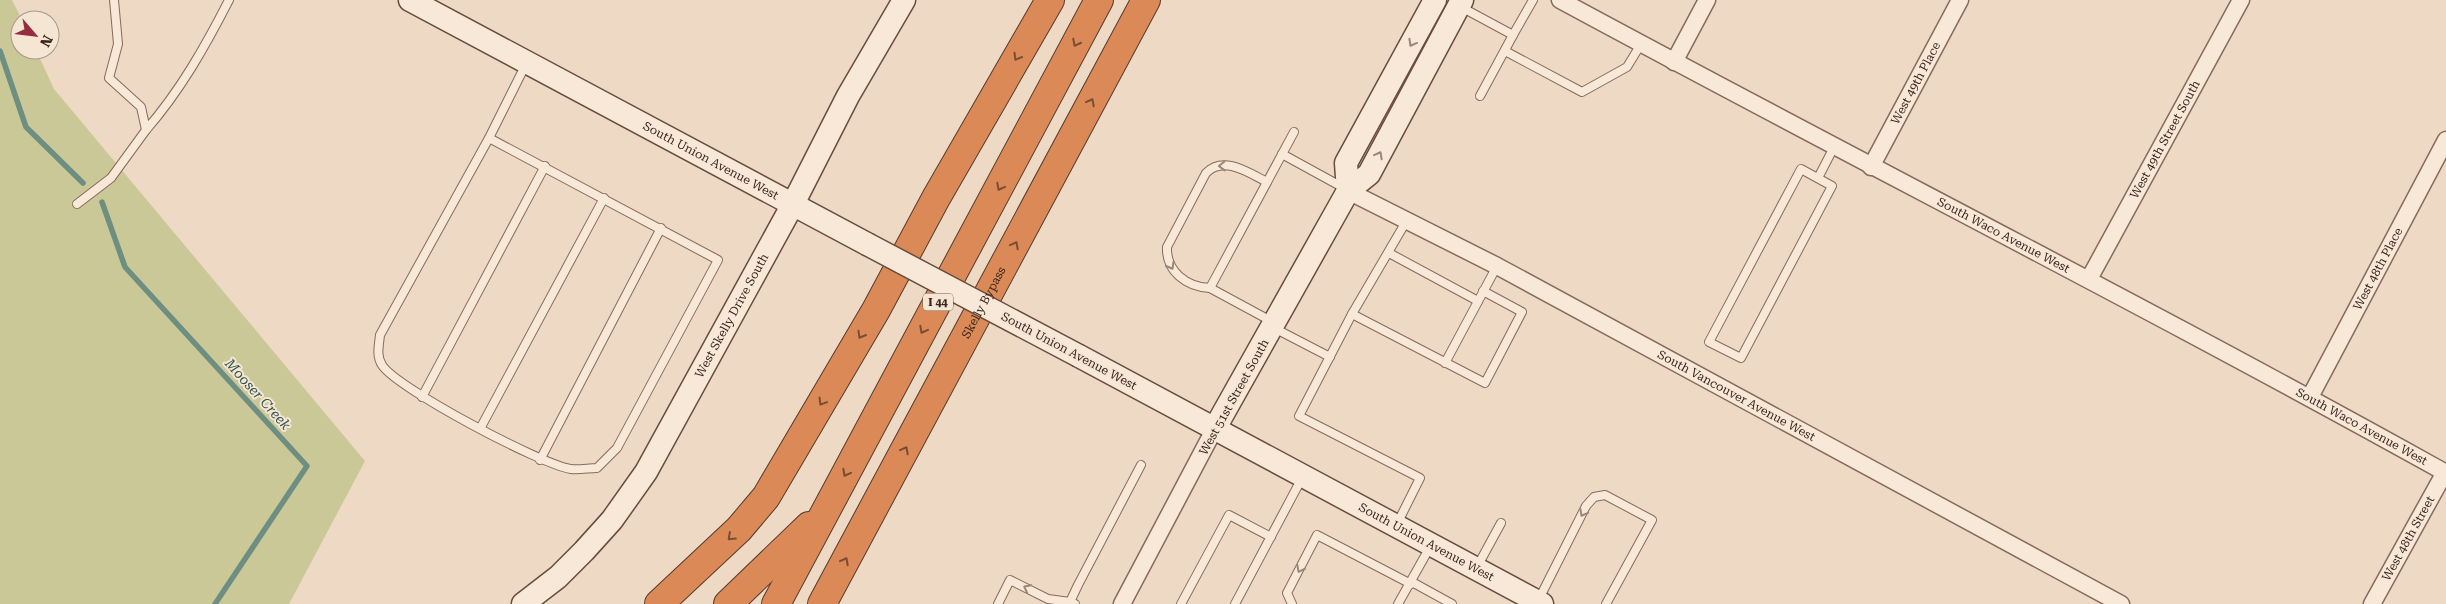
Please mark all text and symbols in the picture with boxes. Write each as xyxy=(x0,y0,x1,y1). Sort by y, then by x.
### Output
north arrow xyxy=(10,10,60,60)
text: N xyxy=(37,33,56,50)
one-way arrow xyxy=(1408,37,1418,46)
one-way arrow xyxy=(1072,38,1082,47)
street label: West 49th Place xyxy=(1888,39,1944,127)
one-way arrow xyxy=(1013,52,1023,61)
street label: West 49th Street South xyxy=(2127,78,2203,201)
one-way arrow xyxy=(1085,98,1095,107)
street label: South Union Avenue West xyxy=(641,119,781,203)
one-way arrow xyxy=(1373,151,1383,160)
one-way arrow xyxy=(1218,161,1226,171)
one-way arrow xyxy=(996,182,1006,191)
street label: South Waco Avenue West xyxy=(1935,195,2073,276)
street label: West 48th Place xyxy=(2350,225,2406,312)
one-way arrow xyxy=(1009,241,1019,250)
street label: West Skelly Drive South xyxy=(692,251,772,380)
one-way arrow xyxy=(1165,261,1175,270)
street label: Skelly Bypass xyxy=(959,264,1009,341)
road number: I 44 xyxy=(923,294,953,310)
street label: South Union Avenue West xyxy=(999,309,1140,393)
one-way arrow xyxy=(919,325,929,334)
one-way arrow xyxy=(858,330,868,339)
street label: West 51st Street South xyxy=(1196,336,1272,457)
street label: South Vancouver Avenue West xyxy=(1655,347,1818,444)
water label: Mooser Creek xyxy=(221,355,294,433)
street label: South Waco Avenue West xyxy=(2293,385,2430,468)
one-way arrow xyxy=(818,397,828,406)
one-way arrow xyxy=(899,446,909,455)
one-way arrow xyxy=(843,468,853,477)
street label: West 48th Street xyxy=(2379,493,2438,583)
street label: South Union Avenue West xyxy=(1356,500,1497,584)
one-way arrow xyxy=(1579,508,1589,517)
one-way arrow xyxy=(728,531,737,540)
one-way arrow xyxy=(839,557,849,566)
one-way arrow xyxy=(1296,564,1306,573)
one-way arrow xyxy=(1023,584,1032,594)

